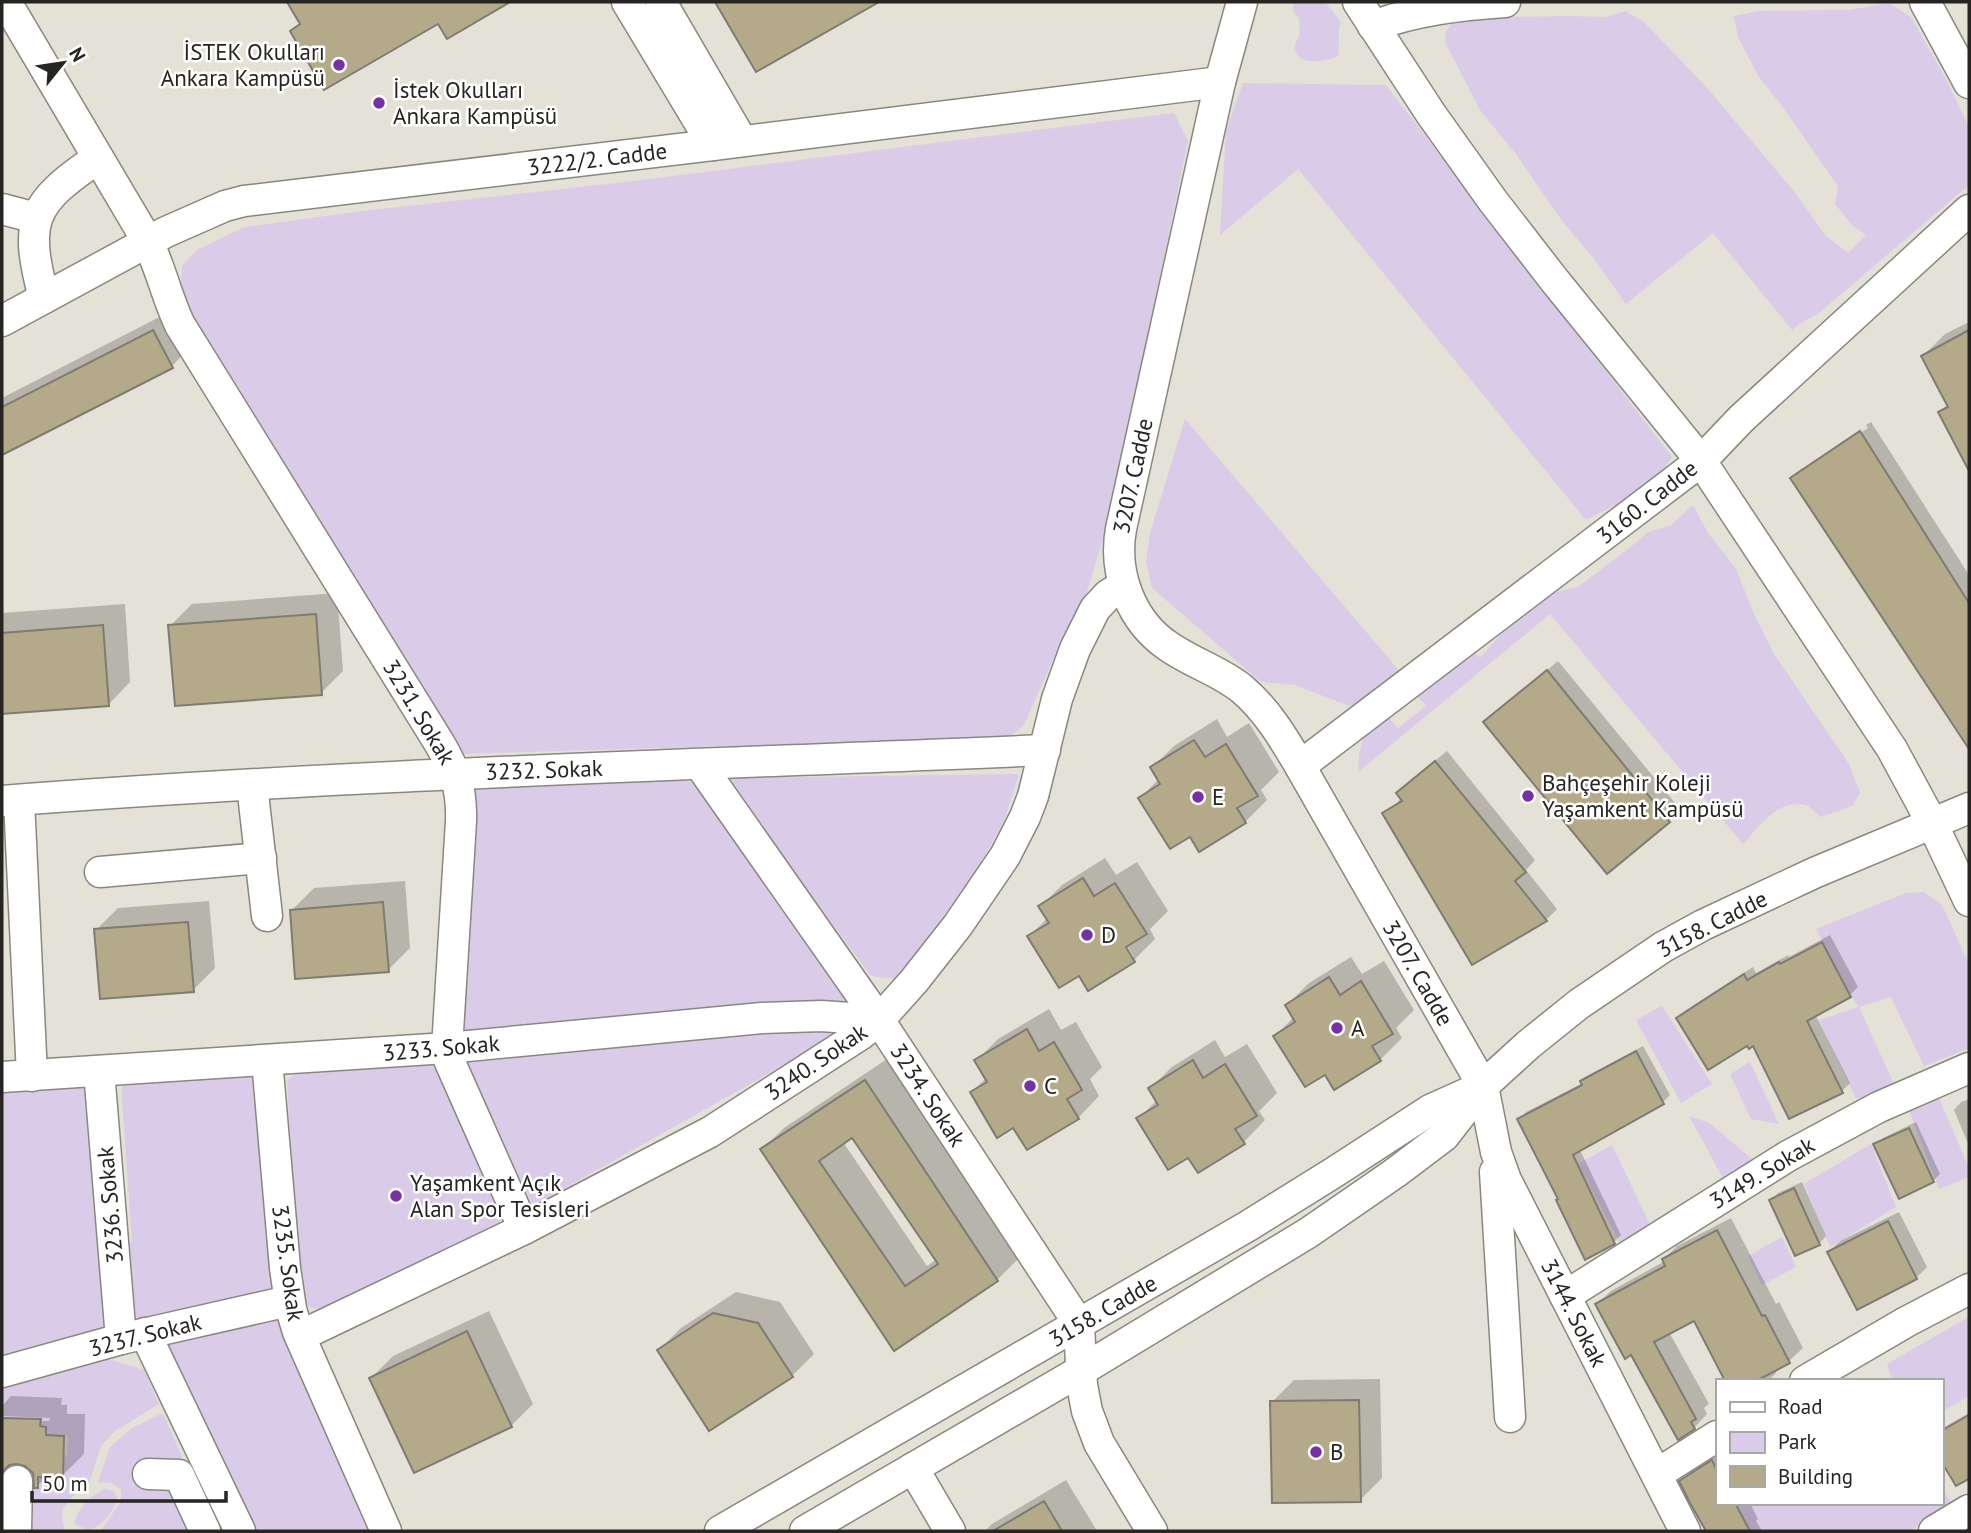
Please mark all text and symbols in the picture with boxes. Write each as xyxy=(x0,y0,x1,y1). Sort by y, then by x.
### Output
north arrow xyxy=(28,28,98,98)
place label: İSTEK Okulları Ankara Kampüsü xyxy=(161,37,325,92)
text: N xyxy=(64,43,91,66)
marker: İSTEK Okulları Ankara Kampüsü xyxy=(331,57,347,73)
place label: İstek Okulları Ankara Kampüsü xyxy=(393,75,557,130)
marker: İstek Okulları Ankara Kampüsü xyxy=(371,95,387,111)
street label: 3222/2. Cadde xyxy=(525,136,669,181)
street label: 3207. Cadde xyxy=(1106,415,1159,536)
street label: 3160. Cadde xyxy=(1590,453,1703,550)
street label: 3231. Sokak xyxy=(377,654,462,770)
street label: 3232. Sokak xyxy=(485,753,603,786)
place label: Bahçeşehir Koleji Yaşamkent Kampüsü xyxy=(1542,768,1744,823)
place label: E xyxy=(1212,782,1224,811)
marker: Bahçeşehir Koleji Yaşamkent Kampüsü xyxy=(1520,788,1536,804)
marker: E xyxy=(1190,789,1206,805)
street label: 3158. Cadde xyxy=(1652,883,1772,964)
street label: 3207. Cadde xyxy=(1377,915,1460,1031)
place label: D xyxy=(1101,920,1116,949)
marker: D xyxy=(1079,927,1095,943)
place label: A xyxy=(1351,1013,1365,1042)
street label: 3240. Sokak xyxy=(759,1017,872,1106)
marker: A xyxy=(1329,1020,1345,1036)
street label: 3233. Sokak xyxy=(381,1028,501,1067)
street label: 3234. Sokak xyxy=(884,1038,973,1152)
place label: C xyxy=(1044,1071,1057,1100)
marker: C xyxy=(1022,1078,1038,1094)
street label: 3149. Sokak xyxy=(1704,1130,1820,1215)
street label: 3236. Sokak xyxy=(90,1145,129,1265)
place label: Yaşamkent Açık Alan Spor Tesisleri xyxy=(410,1168,590,1223)
marker: Yaşamkent Açık Alan Spor Tesisleri xyxy=(388,1188,404,1204)
street label: 3235. Sokak xyxy=(266,1203,311,1323)
street label: 3144. Sokak xyxy=(1535,1254,1614,1372)
street label: 3158. Cadde xyxy=(1044,1268,1162,1353)
street label: 3237. Sokak xyxy=(86,1307,204,1362)
legend xyxy=(1716,1379,1943,1505)
text: Road xyxy=(1778,1393,1822,1420)
text: Park xyxy=(1778,1428,1817,1455)
place label: B xyxy=(1330,1437,1343,1466)
marker: B xyxy=(1308,1444,1324,1460)
scale bar xyxy=(32,1460,226,1504)
text: Building xyxy=(1778,1463,1853,1490)
text: 50 m xyxy=(42,1470,88,1497)

